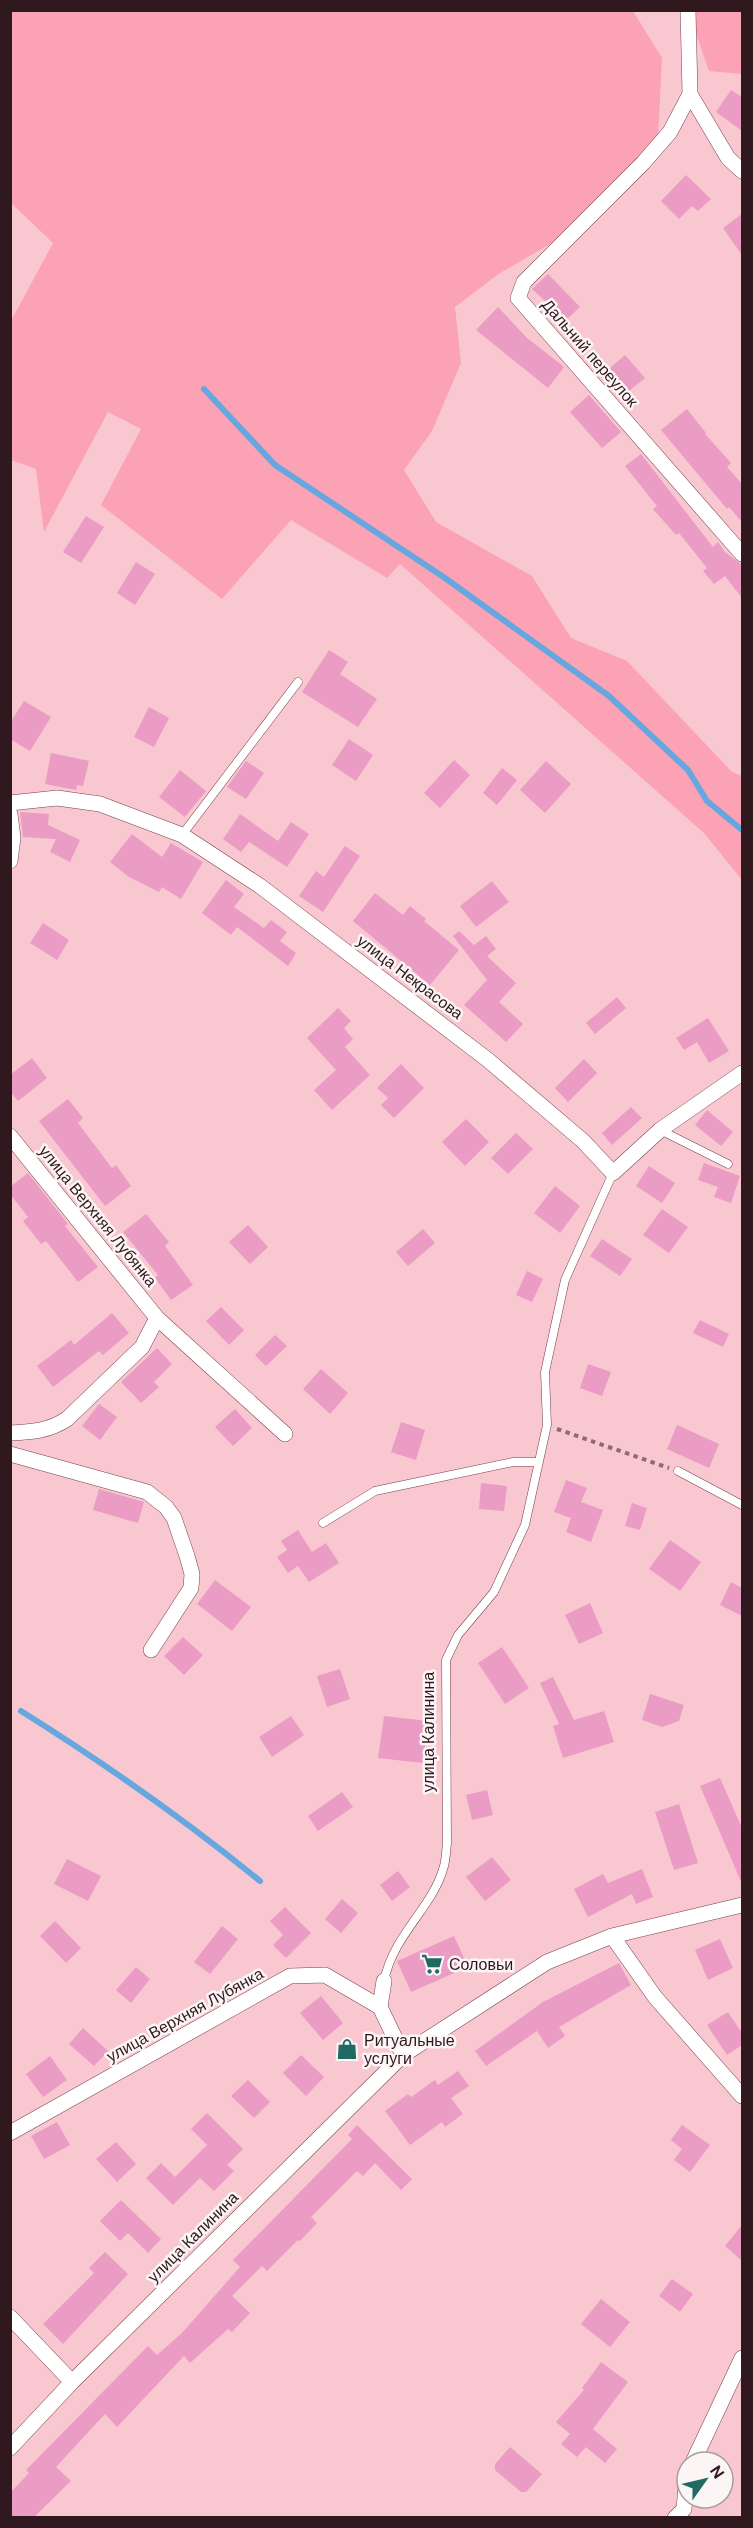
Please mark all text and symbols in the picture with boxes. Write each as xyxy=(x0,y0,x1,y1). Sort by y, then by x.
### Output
street label: Дальний переулок xyxy=(537,295,643,412)
street label: улица Некрасова xyxy=(353,930,467,1024)
street label: улица Верхняя Лубянка xyxy=(34,1141,162,1291)
street label: улица Калинина xyxy=(418,1672,439,1792)
supermarket icon: Соловьи xyxy=(420,1952,444,1976)
place label: Соловьи xyxy=(449,1954,513,1975)
street label: улица Верхняя Лубянка xyxy=(103,1963,267,2067)
place label: Ритуальные услуги xyxy=(364,2030,455,2069)
shop icon: Ритуальные услуги xyxy=(335,2037,359,2061)
street label: улица Калинина xyxy=(143,2187,243,2287)
north arrow xyxy=(675,2450,735,2510)
text: N xyxy=(705,2461,729,2483)

